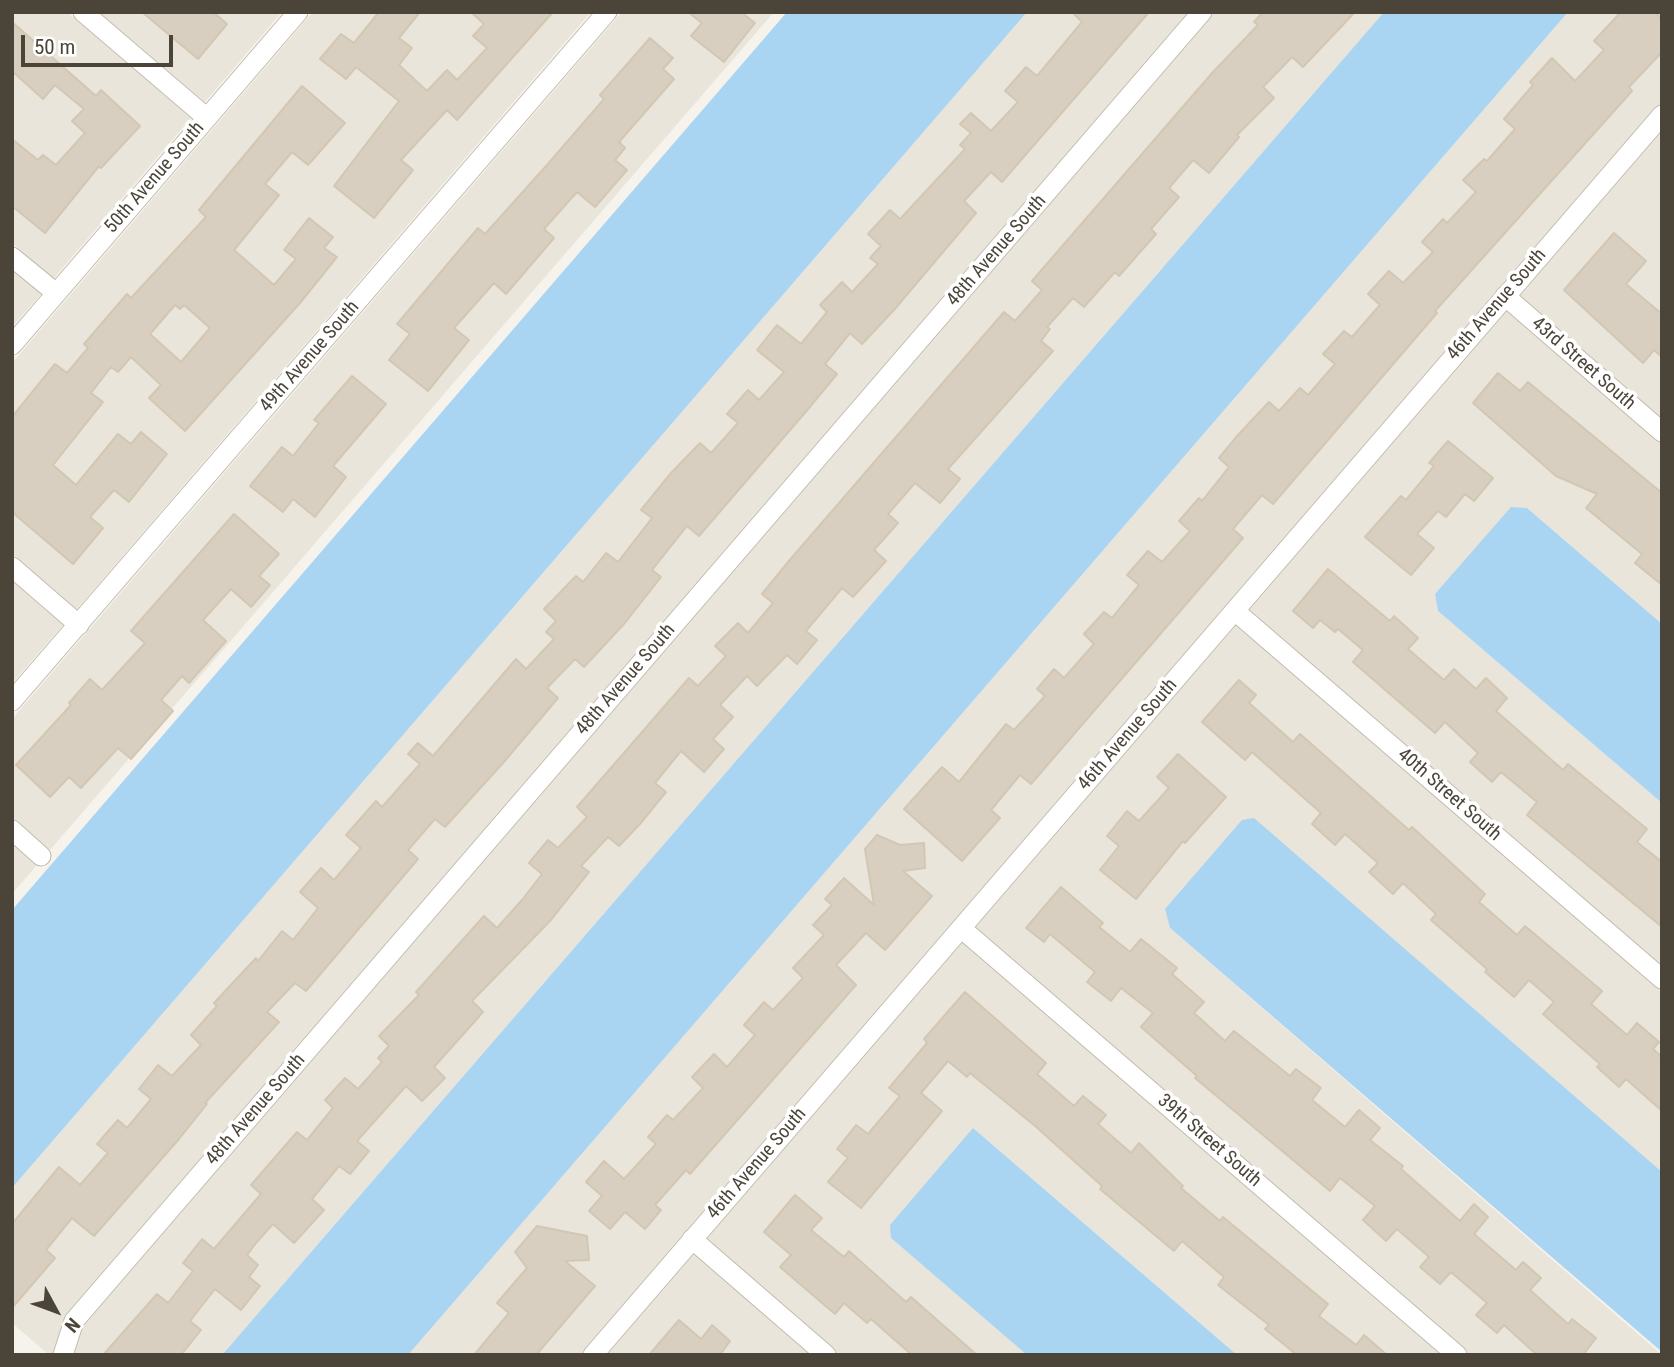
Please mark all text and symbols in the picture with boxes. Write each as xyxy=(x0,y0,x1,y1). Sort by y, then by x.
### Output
scale bar xyxy=(24,21,177,65)
text: 50 m xyxy=(34,35,75,59)
street label: 50th Avenue South xyxy=(100,118,210,238)
street label: 48th Avenue South xyxy=(942,191,1052,311)
street label: 46th Avenue South xyxy=(1442,245,1552,365)
street label: 49th Avenue South xyxy=(255,297,365,417)
street label: 43rd Street South xyxy=(1526,313,1640,415)
street label: 48th Avenue South xyxy=(571,620,681,740)
street label: 46th Avenue South xyxy=(1073,675,1183,795)
street label: 40th Street South xyxy=(1392,744,1506,846)
street label: 48th Avenue South xyxy=(201,1050,311,1170)
street label: 39th Street South xyxy=(1152,1090,1266,1192)
street label: 46th Avenue South xyxy=(702,1104,812,1224)
north arrow xyxy=(21,1276,91,1346)
text: N xyxy=(60,1313,85,1337)

